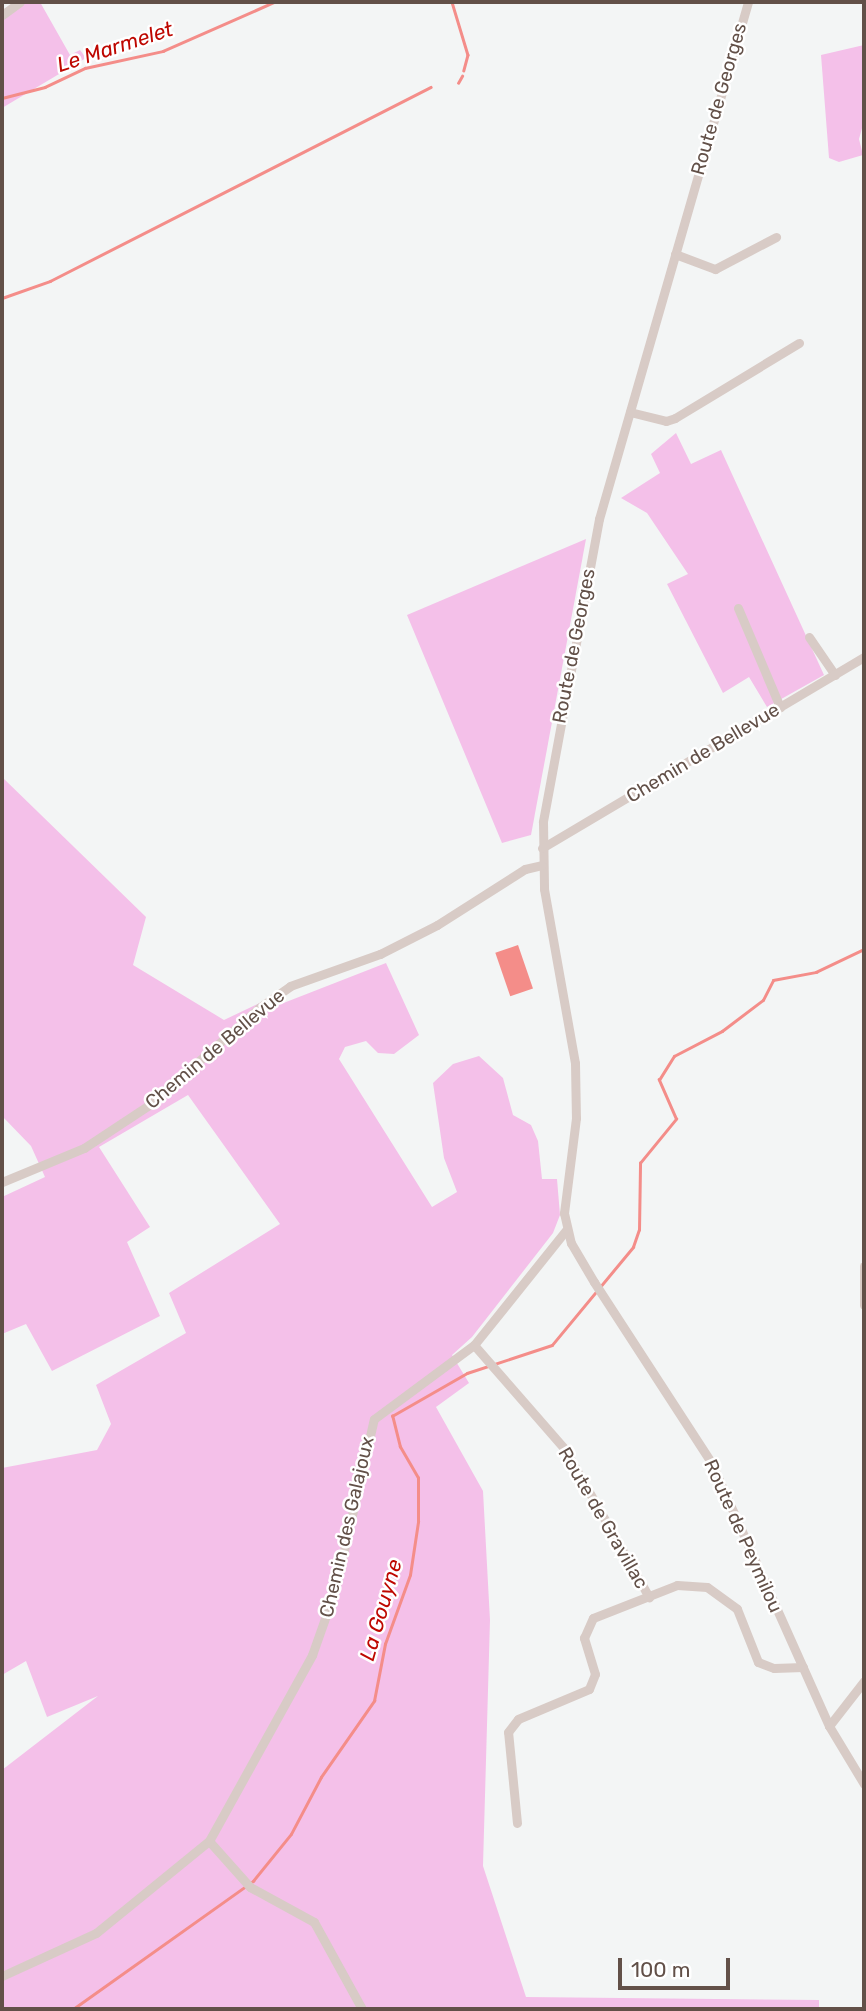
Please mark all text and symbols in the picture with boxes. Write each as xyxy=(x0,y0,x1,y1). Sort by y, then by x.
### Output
water label: Le Marmelet xyxy=(54,16,176,78)
street label: Route de Georges xyxy=(686,20,752,178)
street label: Route de Georges xyxy=(548,567,600,725)
street label: Chemin de Bellevue xyxy=(622,698,784,808)
street label: Chemin de Bellevue xyxy=(141,984,289,1114)
street label: Chemin des Galajoux xyxy=(315,1434,379,1620)
street label: Route de Gravillac xyxy=(553,1443,653,1593)
street label: Route de Peymilou xyxy=(699,1456,787,1616)
water label: La Gouyne xyxy=(355,1556,407,1664)
scale bar xyxy=(621,1944,733,1988)
text: 100 m xyxy=(631,1957,690,1982)

